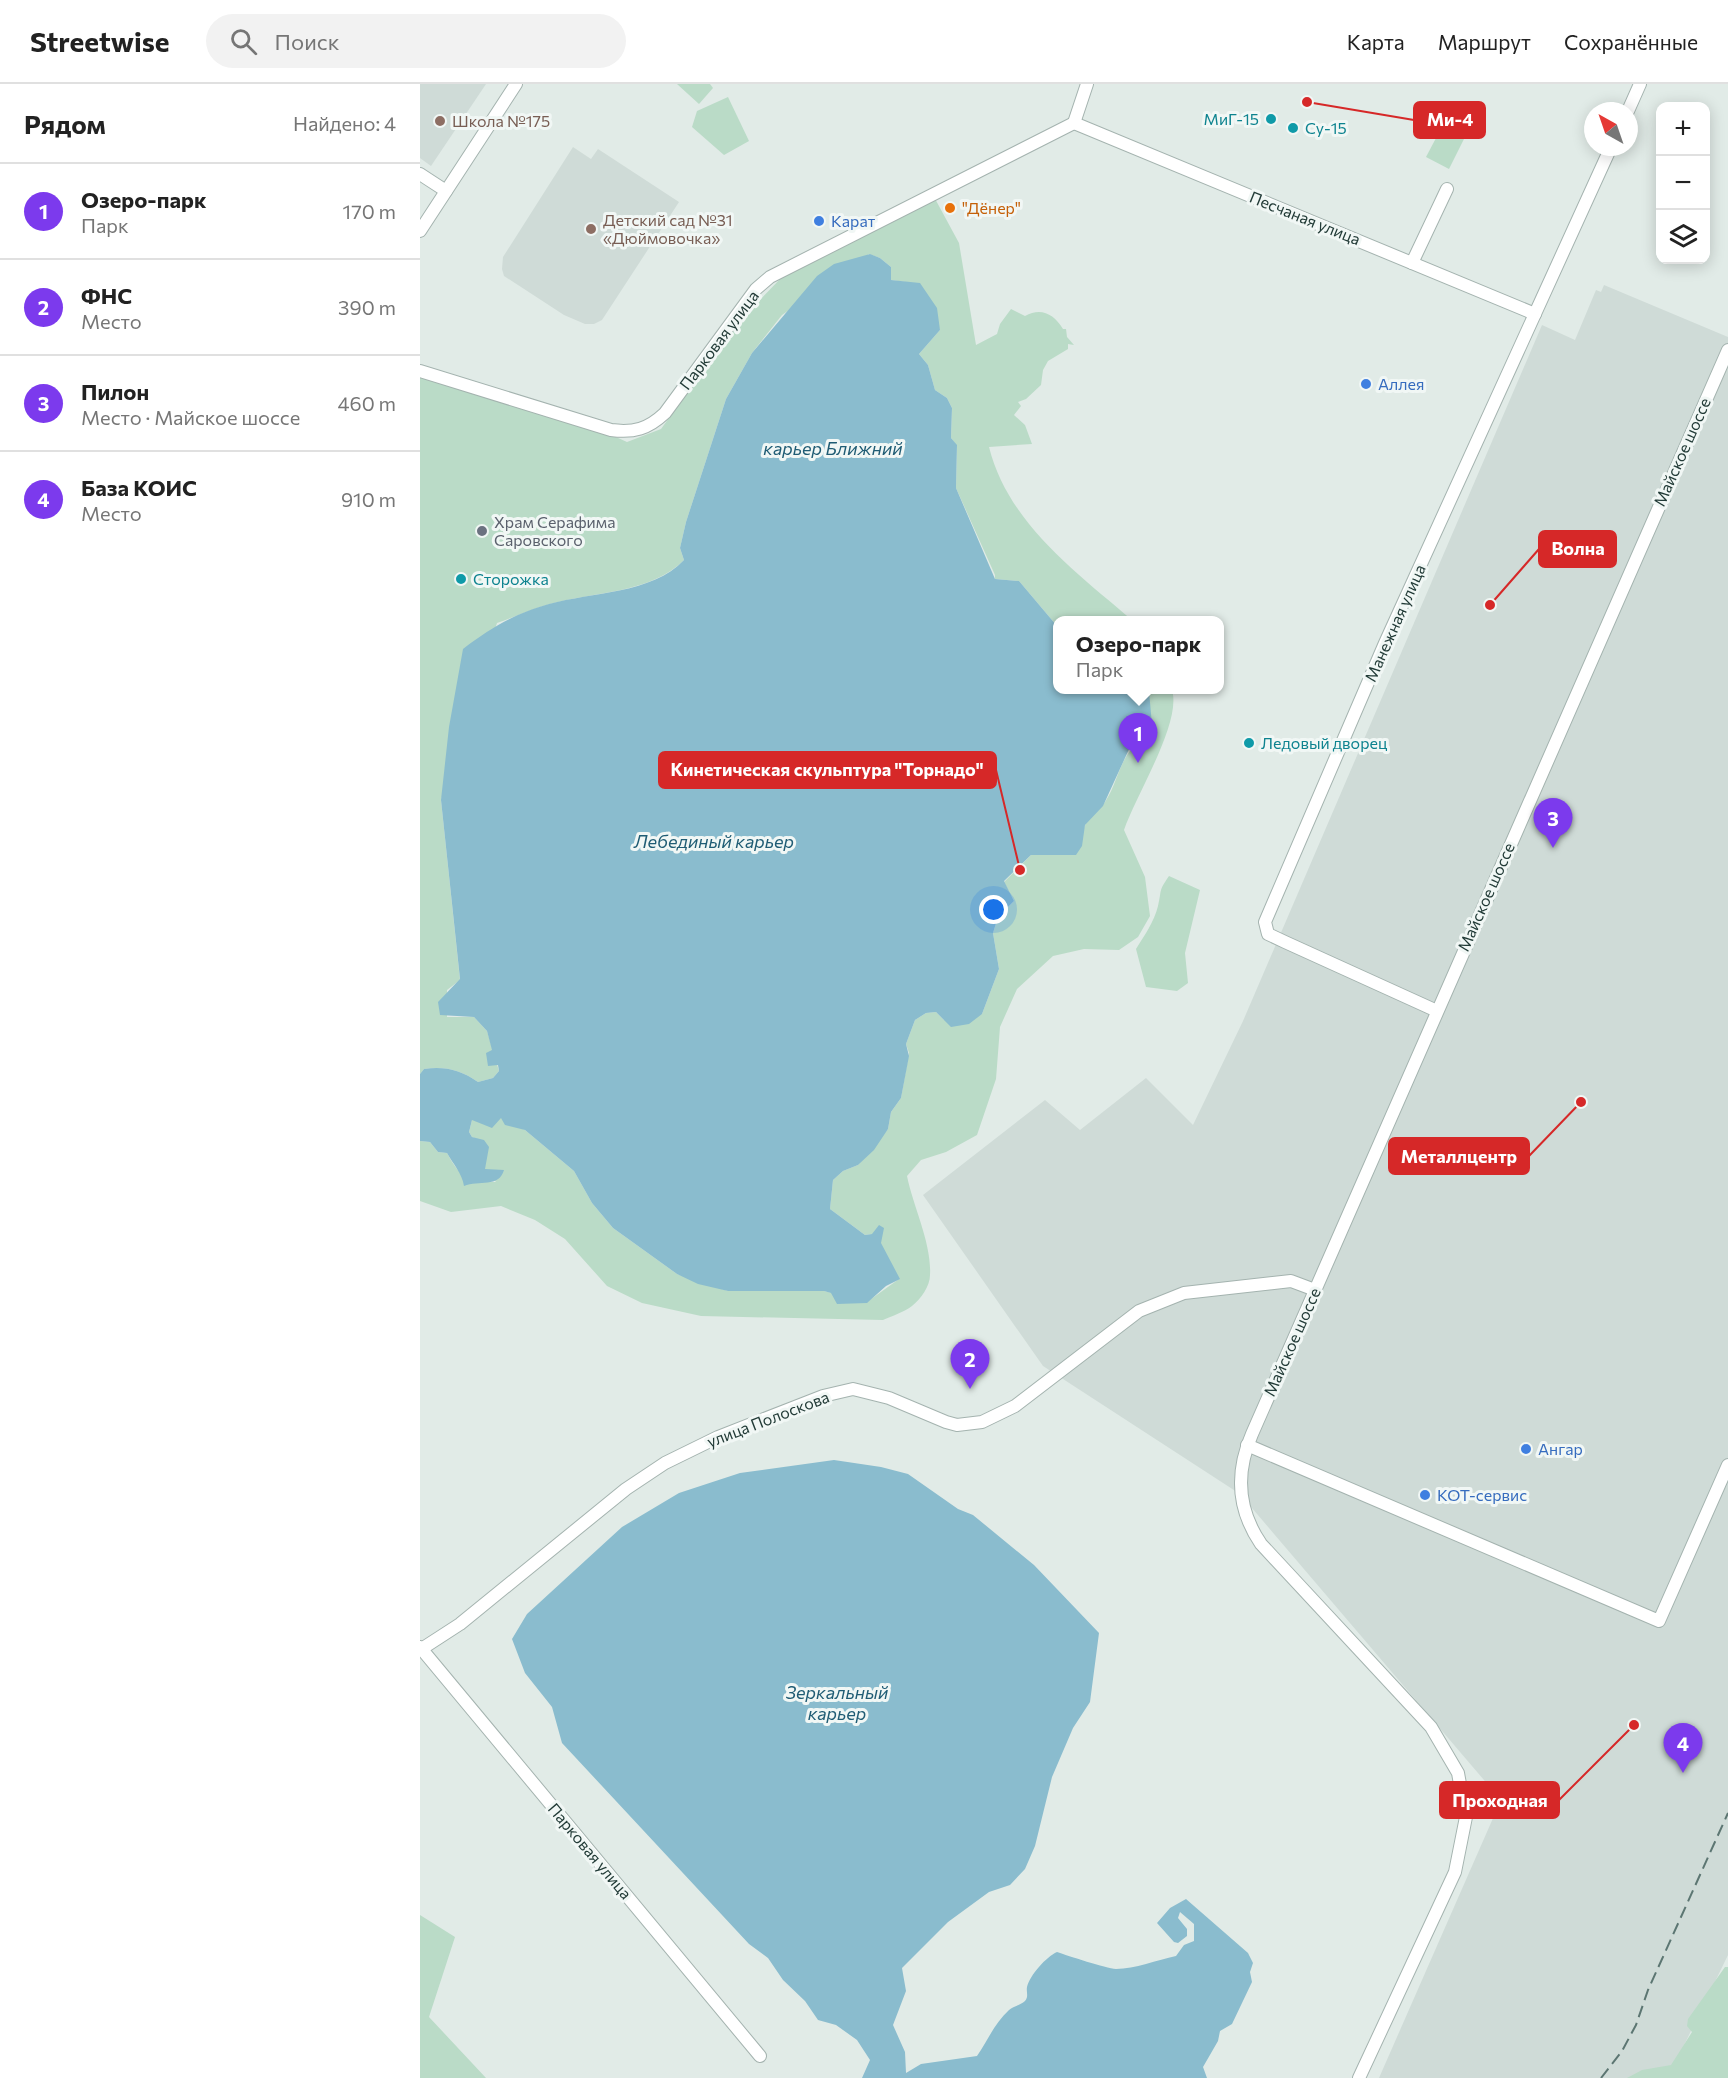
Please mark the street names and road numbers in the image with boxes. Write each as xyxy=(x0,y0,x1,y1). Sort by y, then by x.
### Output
street label: Песчаная улица xyxy=(1247,187,1363,248)
street label: Парковая улица xyxy=(675,286,762,393)
street label: Майское шоссе xyxy=(1649,395,1714,509)
street label: Манежная улица xyxy=(1360,561,1429,684)
street label: Майское шоссе xyxy=(1453,840,1518,954)
street label: Майское шоссе xyxy=(1259,1285,1324,1399)
street label: улица Полоскова xyxy=(704,1386,832,1451)
street label: Парковая улица xyxy=(545,1799,636,1903)

